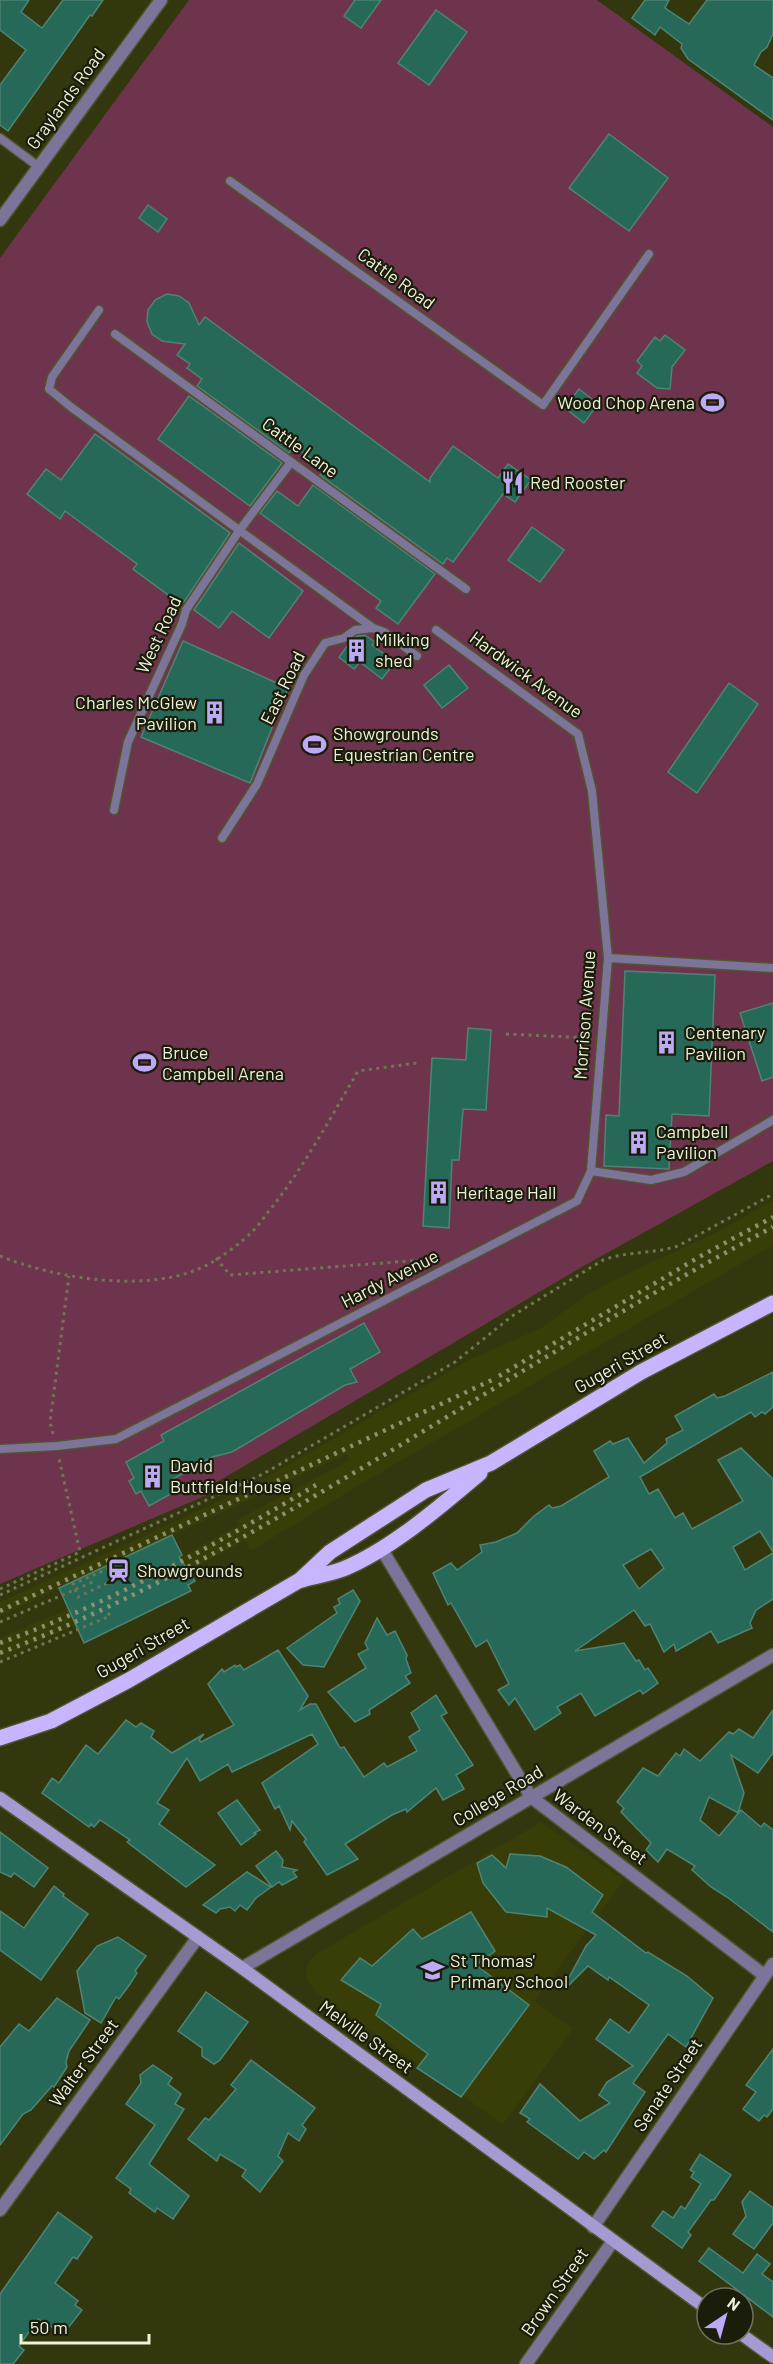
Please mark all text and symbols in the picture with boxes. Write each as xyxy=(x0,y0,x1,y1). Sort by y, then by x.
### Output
street label: Graylands Road xyxy=(21,44,109,153)
street label: Cattle Road xyxy=(354,243,440,314)
sports icon: Wood Chop Arena xyxy=(700,390,726,416)
place label: Wood Chop Arena xyxy=(557,391,695,413)
street label: Cattle Lane xyxy=(258,412,343,482)
restaurant icon: Red Rooster xyxy=(499,470,525,496)
place label: Red Rooster xyxy=(530,471,626,493)
street label: West Road xyxy=(131,592,186,677)
street label: Hardwick Avenue xyxy=(466,626,587,722)
place label: Milking shed xyxy=(375,628,430,671)
building icon: Milking shed xyxy=(344,637,370,663)
street label: East Road xyxy=(255,647,309,728)
place label: Charles McGlew Pavilion xyxy=(75,691,197,734)
building icon: Charles McGlew Pavilion xyxy=(202,700,228,726)
place label: Showgrounds Equestrian Centre xyxy=(333,722,475,765)
sports icon: Showgrounds Equestrian Centre xyxy=(302,731,328,757)
street label: Morrison Avenue xyxy=(569,950,599,1080)
place label: Centenary Pavilion xyxy=(685,1021,765,1064)
building icon: Centenary Pavilion xyxy=(654,1030,680,1056)
place label: Bruce Campbell Arena xyxy=(162,1041,284,1084)
sports icon: Bruce Campbell Arena xyxy=(131,1050,157,1076)
place label: Campbell Pavilion xyxy=(656,1120,728,1163)
building icon: Campbell Pavilion xyxy=(625,1129,651,1155)
building icon: Heritage Hall xyxy=(425,1180,451,1206)
place label: Heritage Hall xyxy=(456,1181,556,1203)
street label: Hardy Avenue xyxy=(337,1244,442,1312)
street label: Gugeri Street xyxy=(570,1327,671,1398)
place label: David Buttfield House xyxy=(170,1454,291,1497)
building icon: David Buttfield House xyxy=(139,1463,165,1489)
station icon: Showgrounds xyxy=(106,1558,132,1584)
place label: Showgrounds xyxy=(137,1559,243,1581)
street label: Gugeri Street xyxy=(92,1612,193,1683)
street label: College Road xyxy=(448,1760,547,1831)
street label: Warden Street xyxy=(549,1784,652,1869)
place label: St Thomas' Primary School xyxy=(450,1949,568,1992)
school or university icon: St Thomas' Primary School xyxy=(419,1958,445,1984)
street label: Melville Street xyxy=(315,1995,418,2078)
street label: Walter Street xyxy=(44,2014,122,2111)
street label: Senate Street xyxy=(628,2034,706,2135)
street label: Brown Street xyxy=(516,2243,593,2340)
north arrow xyxy=(695,2286,755,2346)
text: N xyxy=(724,2293,744,2314)
scale bar xyxy=(21,2307,148,2345)
text: 50 m xyxy=(30,2316,68,2338)

